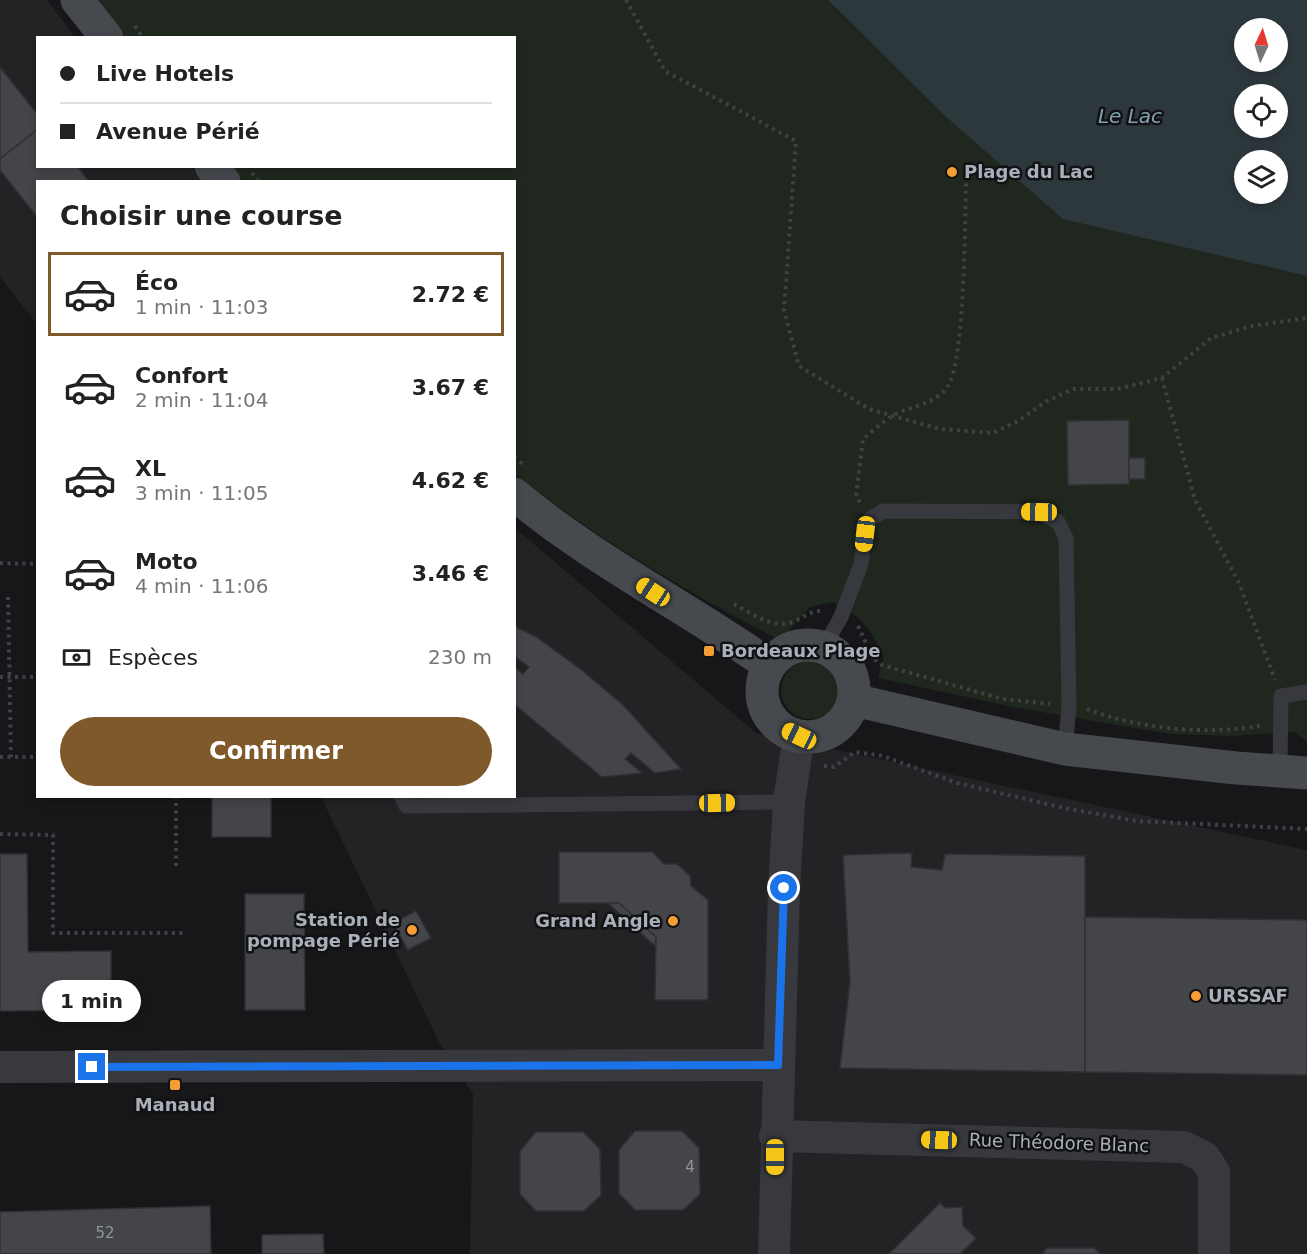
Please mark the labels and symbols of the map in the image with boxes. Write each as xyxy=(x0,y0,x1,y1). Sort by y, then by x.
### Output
north arrow xyxy=(1234,18,1288,72)
water label: Le Lac xyxy=(1098,104,1162,128)
place label: Plage du Lac xyxy=(964,161,1093,182)
marker: Plage du Lac xyxy=(945,165,959,179)
car xyxy=(1021,503,1057,521)
car xyxy=(854,515,876,553)
car xyxy=(633,575,673,609)
place label: Bordeaux Plage xyxy=(721,640,881,661)
marker: Bordeaux Plage xyxy=(702,644,716,658)
car xyxy=(779,720,819,752)
car xyxy=(699,794,735,812)
route start xyxy=(770,874,797,901)
place label: Station de pompage Périé xyxy=(247,909,400,951)
place label: Grand Angle xyxy=(535,910,661,931)
marker: Grand Angle xyxy=(666,914,680,928)
marker: Station de pompage Périé xyxy=(405,923,419,937)
callout: 1 min xyxy=(42,980,142,1022)
place label: URSSAF xyxy=(1208,985,1288,1006)
marker: URSSAF xyxy=(1189,989,1203,1003)
route end xyxy=(78,1053,105,1080)
marker: Manaud xyxy=(168,1078,182,1092)
place label: Manaud xyxy=(135,1094,215,1115)
street label: Rue Théodore Blanc xyxy=(969,1129,1149,1156)
car xyxy=(921,1130,957,1150)
car xyxy=(766,1139,784,1175)
house number: 4 xyxy=(685,1158,695,1176)
house number: 52 xyxy=(95,1224,115,1242)

